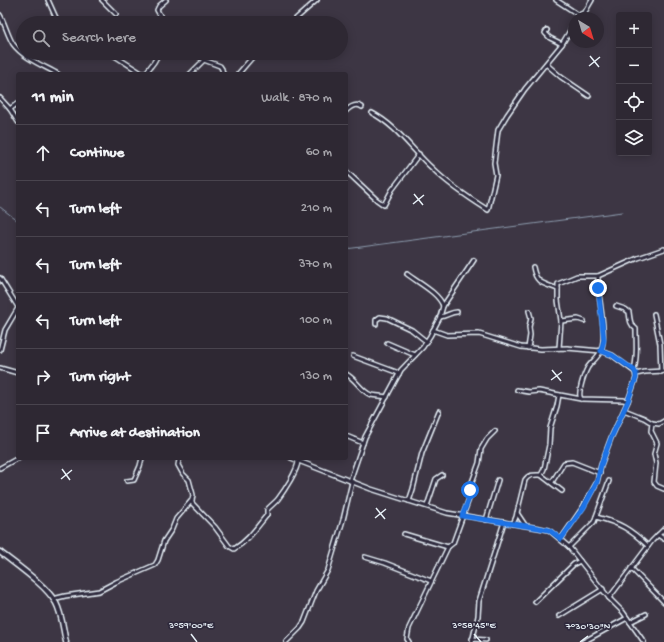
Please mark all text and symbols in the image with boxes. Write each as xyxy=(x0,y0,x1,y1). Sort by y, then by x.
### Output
north arrow xyxy=(568,12,604,48)
map controls xyxy=(616,12,652,156)
button: + xyxy=(616,12,652,48)
search box xyxy=(16,16,348,60)
icon: search xyxy=(30,27,52,49)
text: Search here xyxy=(62,29,136,47)
button: − xyxy=(616,48,652,84)
button: locate xyxy=(616,84,652,120)
text: 11 min xyxy=(32,88,74,108)
text: Walk · 870 m xyxy=(261,91,332,106)
button: layers xyxy=(616,120,652,156)
icon: ahead xyxy=(32,142,54,164)
text: Continue xyxy=(70,144,124,162)
text: 60 m xyxy=(306,145,332,160)
icon: left xyxy=(32,198,54,220)
text: Turn left xyxy=(70,200,121,218)
text: 210 m xyxy=(301,201,332,216)
icon: left xyxy=(32,254,54,276)
text: Turn left xyxy=(70,256,121,274)
text: 370 m xyxy=(299,257,332,272)
route end xyxy=(589,279,607,297)
icon: left xyxy=(32,310,54,332)
text: Turn left xyxy=(70,312,121,330)
text: 100 m xyxy=(300,313,332,328)
icon: right xyxy=(32,366,54,388)
text: Turn right xyxy=(70,368,130,386)
text: 130 m xyxy=(300,369,332,384)
icon: arrive xyxy=(32,422,54,444)
text: Arrive at destination xyxy=(70,424,200,442)
route start xyxy=(461,481,479,499)
text: 3°59'00"E xyxy=(168,620,214,632)
text: 3°58'45"E xyxy=(451,620,496,632)
text: 7°30'30"N xyxy=(565,621,611,633)

